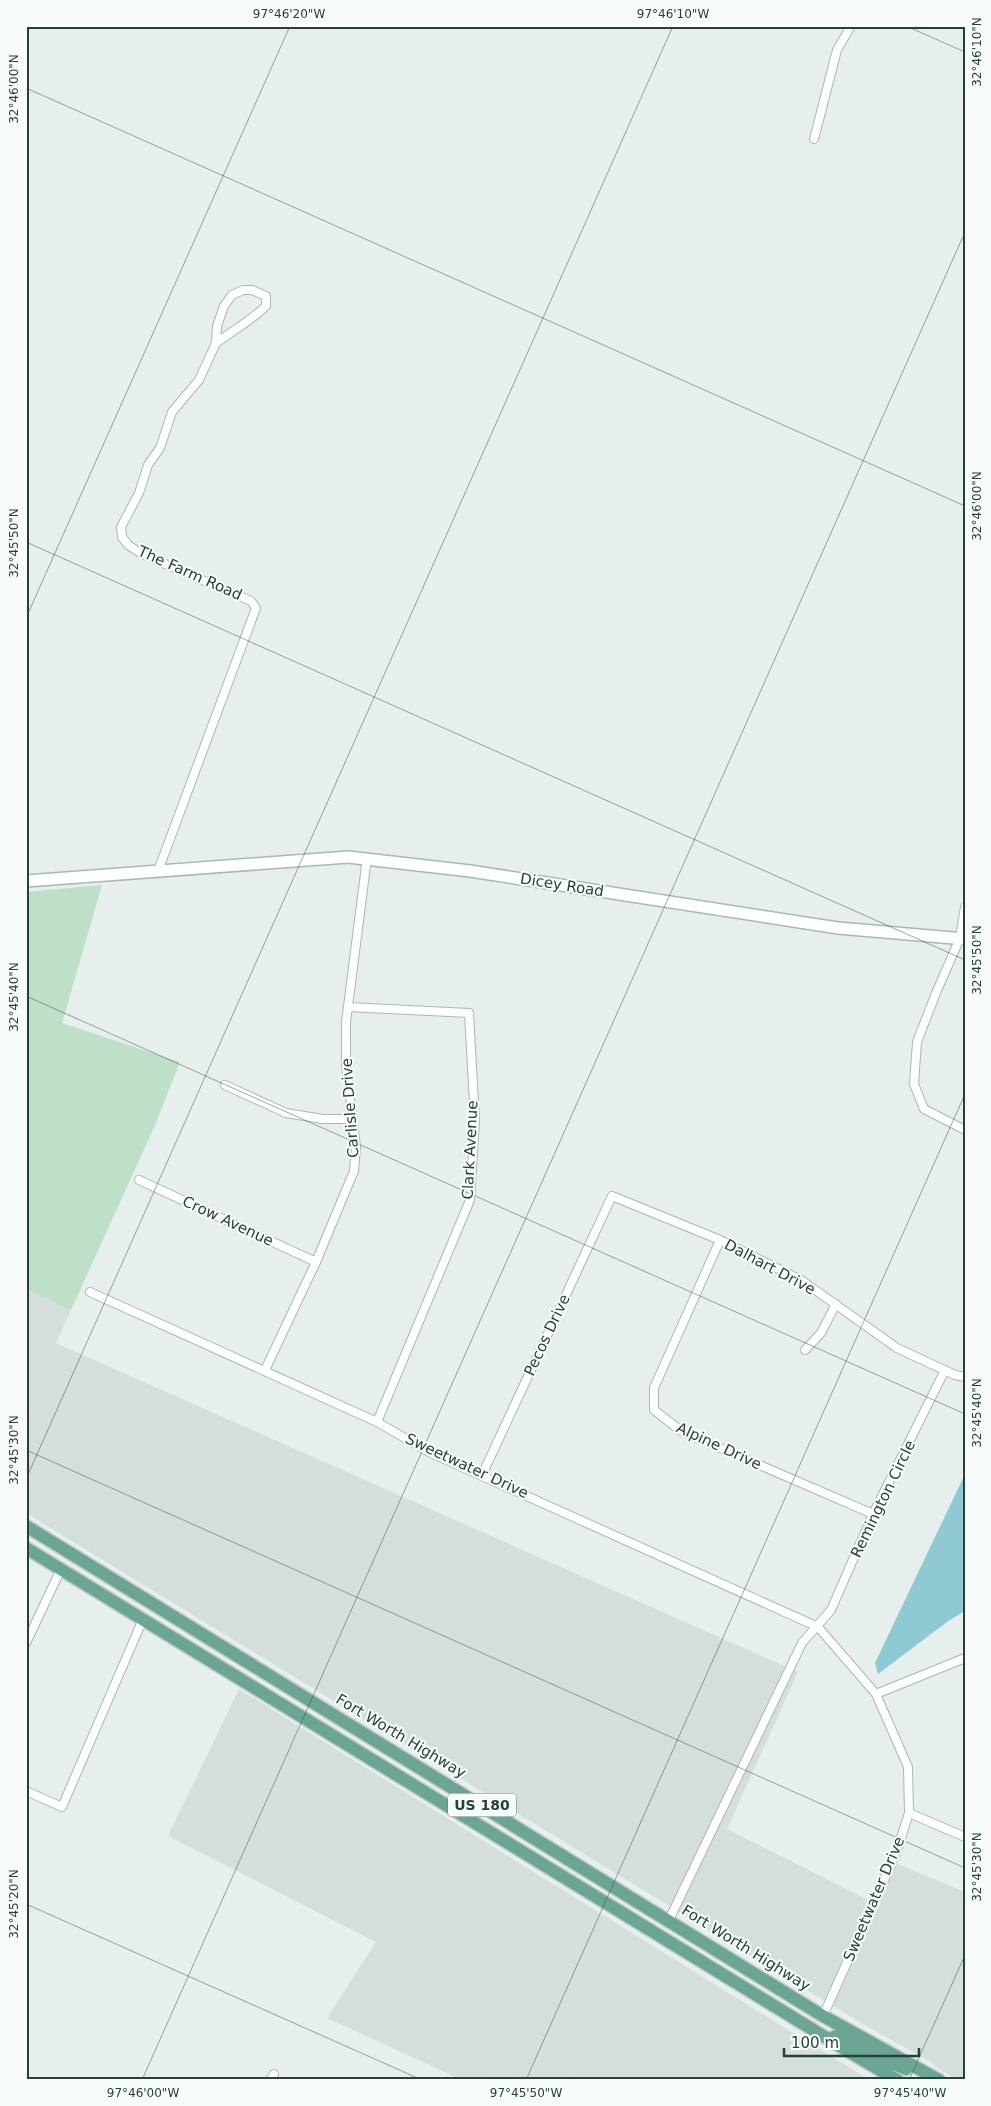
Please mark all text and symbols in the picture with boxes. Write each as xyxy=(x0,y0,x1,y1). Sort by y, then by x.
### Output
text: 97°46'20"W xyxy=(253,7,325,21)
text: 97°46'10"W xyxy=(637,7,709,21)
text: 32°46'10"N xyxy=(970,17,984,87)
text: 32°46'00"N xyxy=(7,54,21,124)
text: 32°46'00"N xyxy=(970,471,984,541)
text: 32°45'50"N xyxy=(7,508,21,578)
street label: The Farm Road xyxy=(134,542,245,604)
street label: Dicey Road xyxy=(519,870,605,900)
text: 32°45'50"N xyxy=(970,925,984,995)
text: 32°45'40"N xyxy=(7,962,21,1032)
street label: Carlisle Drive xyxy=(338,1057,362,1159)
street label: Clark Avenue xyxy=(458,1100,482,1200)
street label: Crow Avenue xyxy=(180,1192,276,1250)
street label: Dalhart Drive xyxy=(721,1235,819,1299)
street label: Pecos Drive xyxy=(520,1291,574,1379)
text: 32°45'40"N xyxy=(970,1378,984,1448)
text: 32°45'30"N xyxy=(7,1415,21,1485)
street label: Alpine Drive xyxy=(674,1418,764,1474)
street label: Sweetwater Drive xyxy=(403,1430,531,1502)
street label: Remington Circle xyxy=(847,1437,919,1561)
street label: Fort Worth Highway xyxy=(333,1690,469,1782)
road number: US 180 xyxy=(448,1794,516,1816)
text: 32°45'30"N xyxy=(970,1832,984,1902)
street label: Sweetwater Drive xyxy=(840,1834,908,1964)
text: 32°45'20"N xyxy=(7,1869,21,1939)
street label: Fort Worth Highway xyxy=(678,1901,814,1995)
scale bar xyxy=(784,2026,918,2058)
text: 100 m xyxy=(791,2034,839,2052)
text: 97°46'00"W xyxy=(107,2086,179,2100)
text: 97°45'50"W xyxy=(490,2086,562,2100)
text: 97°45'40"W xyxy=(874,2086,946,2100)

